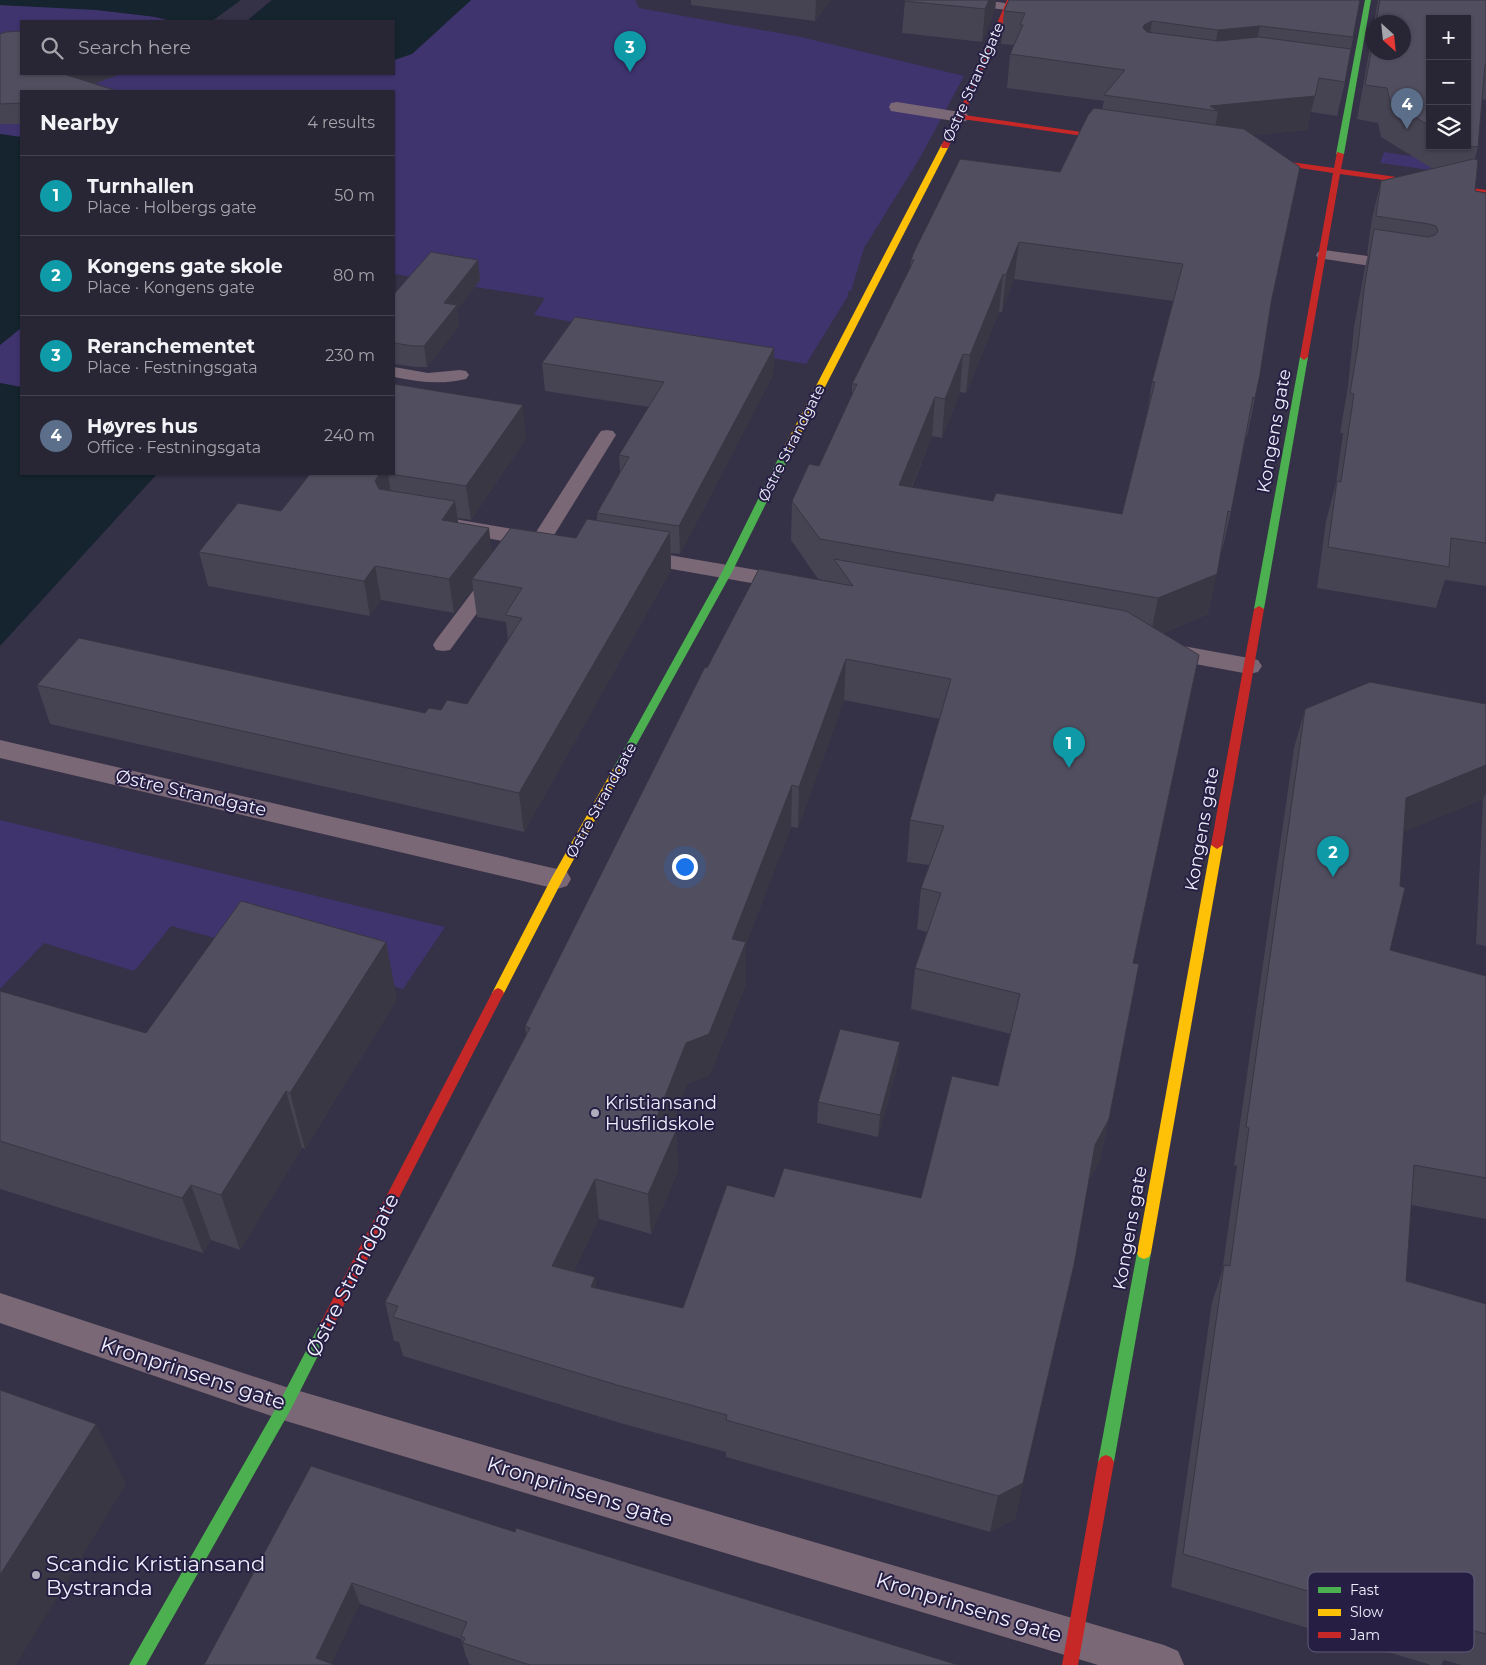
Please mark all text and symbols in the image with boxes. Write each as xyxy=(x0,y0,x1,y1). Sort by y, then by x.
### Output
north arrow xyxy=(1366,15,1411,60)
map controls xyxy=(1426,15,1471,150)
button: + xyxy=(1426,15,1471,60)
street label: Østre Strandgate xyxy=(938,19,1008,145)
search box xyxy=(20,20,395,75)
pin: 3 xyxy=(614,31,646,72)
icon: search xyxy=(38,34,66,62)
text: Search here xyxy=(78,36,191,59)
button: − xyxy=(1426,60,1471,105)
pin: 4 xyxy=(1391,88,1423,129)
button: layers xyxy=(1426,105,1471,150)
text: Nearby xyxy=(40,110,119,135)
text: 4 results xyxy=(307,113,375,132)
text: Turnhallen xyxy=(87,175,194,198)
text: 1 xyxy=(53,186,59,205)
text: 50 m xyxy=(334,186,375,205)
text: Place · Holbergs gate xyxy=(87,198,256,217)
text: Kongens gate skole xyxy=(87,255,283,278)
text: 2 xyxy=(51,266,61,285)
text: 80 m xyxy=(333,266,375,285)
text: Place · Kongens gate xyxy=(87,278,255,297)
text: Reranchementet xyxy=(87,335,255,358)
text: 3 xyxy=(51,346,61,365)
text: 230 m xyxy=(325,346,375,365)
text: Place · Festningsgata xyxy=(87,358,258,377)
street label: Kongens gate xyxy=(1252,367,1296,495)
street label: Østre Strandgate xyxy=(753,381,829,505)
text: Høyres hus xyxy=(87,415,198,438)
text: 4 xyxy=(50,426,62,445)
text: 240 m xyxy=(324,426,375,445)
text: Office · Festningsgata xyxy=(87,438,261,457)
pin: 1 xyxy=(1053,727,1085,768)
street label: Østre Strandgate xyxy=(561,739,641,861)
street label: Østre Strandgate xyxy=(113,765,269,821)
street label: Kongens gate xyxy=(1180,765,1224,893)
pin: 2 xyxy=(1317,836,1349,877)
your location xyxy=(672,854,698,880)
place label: Kristiansand Husflidskole xyxy=(605,1092,717,1135)
marker: Kristiansand Husflidskole xyxy=(589,1107,601,1119)
street label: Kongens gate xyxy=(1108,1164,1152,1292)
street label: Østre Strandgate xyxy=(300,1189,404,1361)
street label: Kronprinsens gate xyxy=(97,1331,289,1415)
street label: Kronprinsens gate xyxy=(484,1451,676,1531)
place label: Scandic Kristiansand Bystranda xyxy=(46,1551,265,1600)
street label: Kronprinsens gate xyxy=(873,1567,1065,1647)
marker: Scandic Kristiansand Bystranda xyxy=(30,1569,42,1581)
legend xyxy=(1308,1572,1474,1652)
text: Fast xyxy=(1350,1581,1380,1599)
text: Slow xyxy=(1350,1603,1384,1621)
text: Jam xyxy=(1349,1626,1380,1644)

